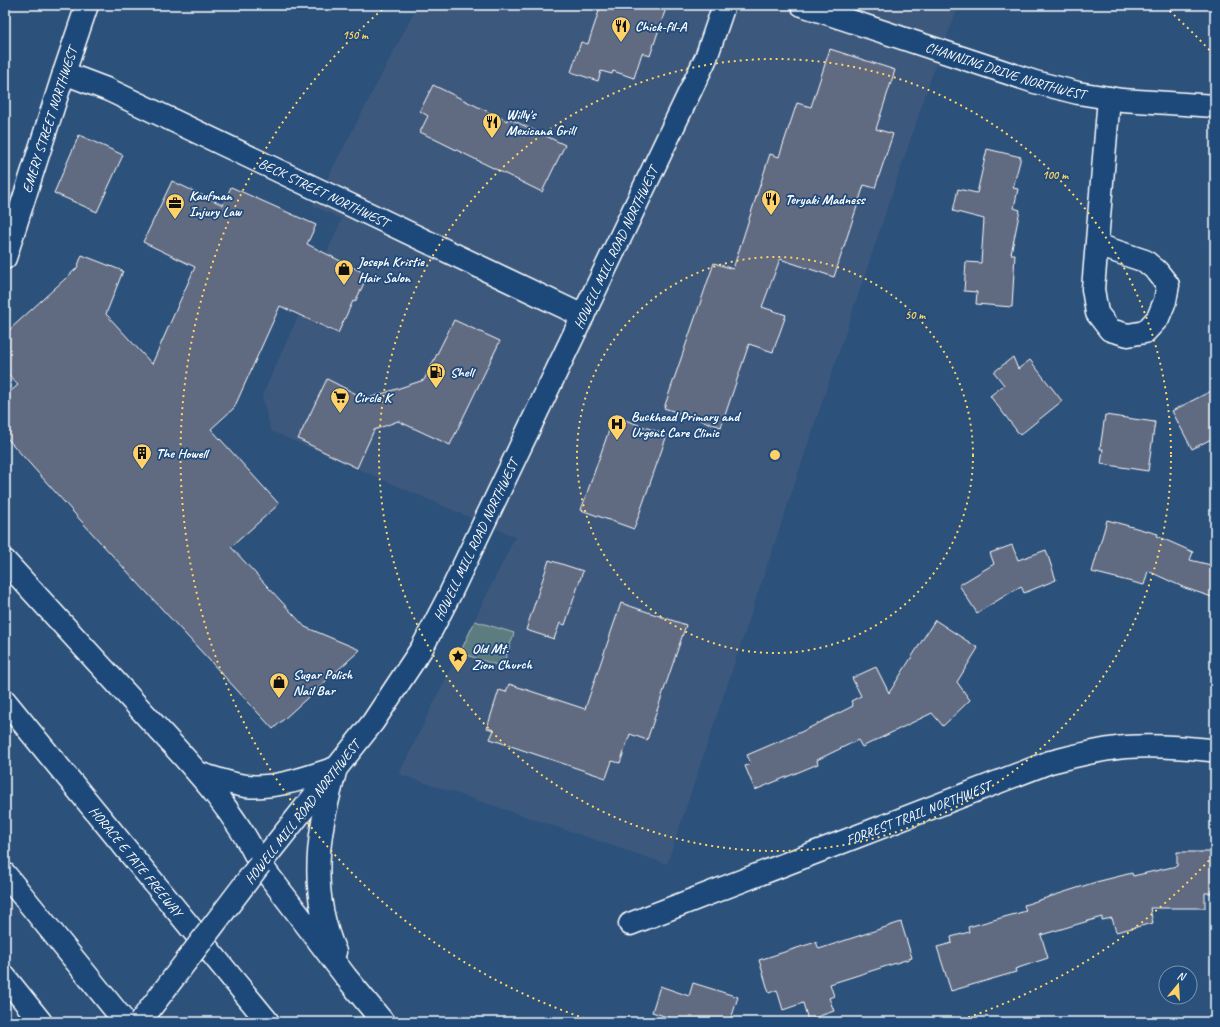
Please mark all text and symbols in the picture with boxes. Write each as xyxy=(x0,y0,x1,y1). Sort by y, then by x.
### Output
restaurant icon: Chick-fil-A xyxy=(610,15,632,43)
place label: Chick-fil-A xyxy=(635,18,687,35)
text: 150 m xyxy=(342,27,369,43)
street label: CHANNING DRIVE NORTHWEST xyxy=(923,38,1090,104)
street label: EMERY STREET NORTHWEST xyxy=(18,42,82,195)
place label: Willy's Mexicana Grill xyxy=(506,106,578,139)
restaurant icon: Willy's Mexicana Grill xyxy=(481,111,503,139)
street label: BECK STREET NORTHWEST xyxy=(256,155,395,233)
street label: HOWELL MILL ROAD NORTHWEST xyxy=(570,161,663,332)
text: 100 m xyxy=(1042,167,1069,183)
place label: Kaufman Injury Law xyxy=(189,187,243,220)
restaurant icon: Teryaki Madness xyxy=(760,188,782,216)
place label: Teryaki Madness xyxy=(785,191,867,208)
office icon: Kaufman Injury Law xyxy=(164,192,186,220)
place label: Joseph Kristie Hair Salon xyxy=(357,253,425,286)
shop icon: Joseph Kristie Hair Salon xyxy=(333,258,355,286)
text: 50 m xyxy=(905,307,926,323)
fuel station icon: Shell xyxy=(425,361,447,389)
place label: Shell xyxy=(450,364,476,381)
supermarket icon: Circle K xyxy=(329,386,351,414)
place label: Circle K xyxy=(354,389,394,406)
place label: Buckhead Primary and Urgent Care Clinic xyxy=(631,408,741,441)
hospital icon: Buckhead Primary and Urgent Care Clinic xyxy=(606,413,628,441)
building icon: The Howell xyxy=(131,442,153,470)
place label: The Howell xyxy=(156,445,211,462)
centre of rings xyxy=(768,448,782,462)
street label: HOWELL MILL ROAD NORTHWEST xyxy=(430,453,524,624)
place label: Old Mt. Zion Church xyxy=(472,640,533,673)
place icon: Old Mt. Zion Church xyxy=(447,645,469,673)
place label: Sugar Polish Nail Bar xyxy=(293,666,353,699)
shop icon: Sugar Polish Nail Bar xyxy=(268,671,290,699)
street label: HOWELL MILL ROAD NORTHWEST xyxy=(241,734,366,887)
street label: FORREST TRAIL NORTHWEST xyxy=(844,776,997,849)
street label: HORACE E TATE FREEWAY xyxy=(86,803,187,922)
north arrow xyxy=(1158,965,1198,1005)
text: N xyxy=(1176,968,1189,984)

